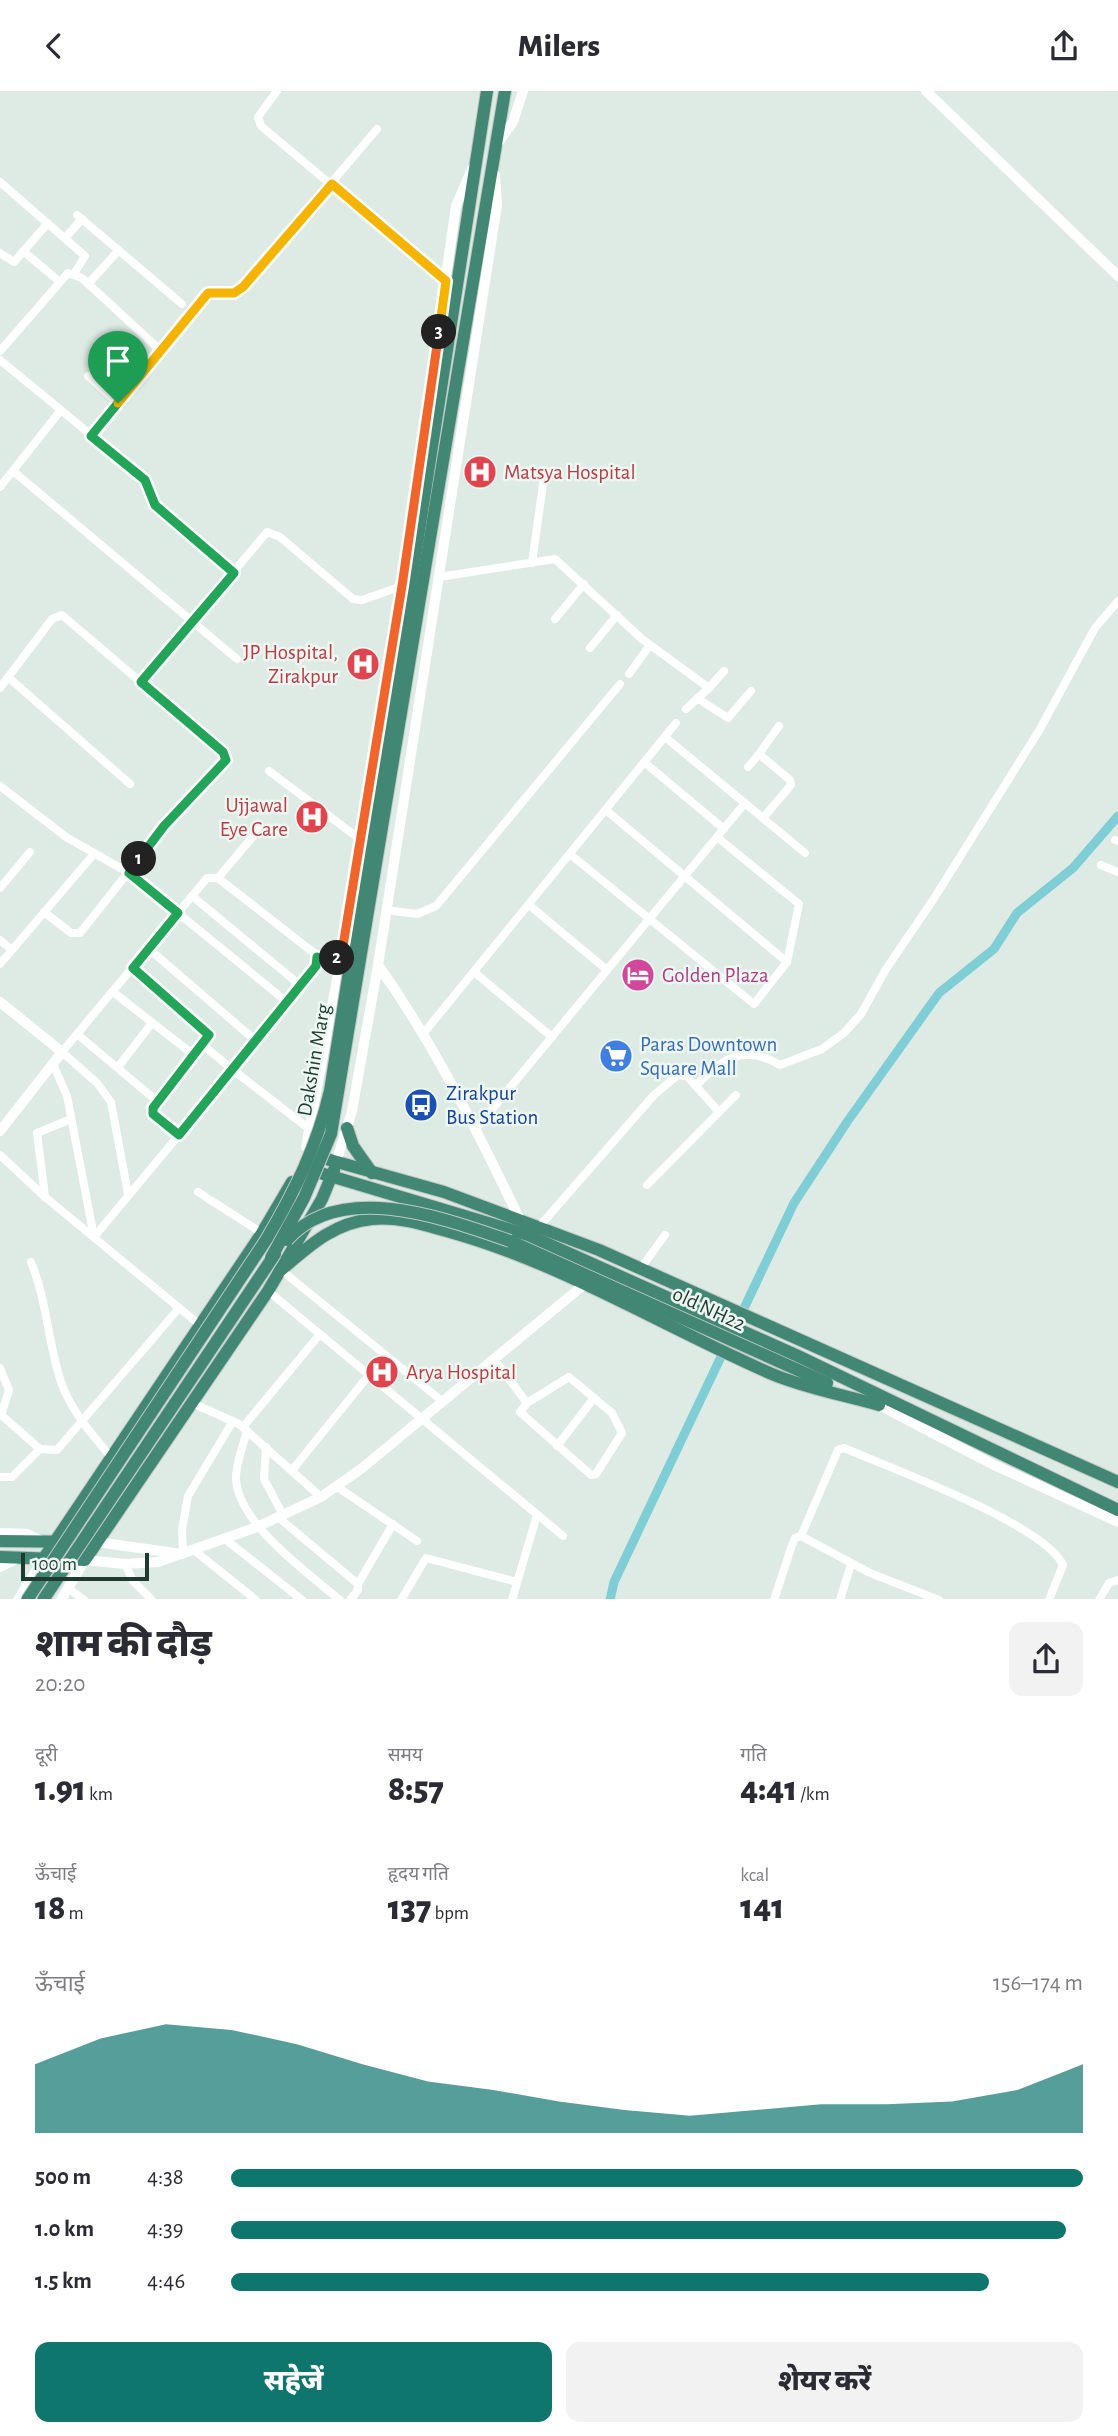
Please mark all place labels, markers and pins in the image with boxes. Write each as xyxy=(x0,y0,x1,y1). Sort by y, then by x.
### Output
pin: 3 xyxy=(422,315,457,349)
pin xyxy=(88,331,148,403)
hospital icon: Matsya Hospital xyxy=(461,453,499,491)
place label: Matsya Hospital xyxy=(504,462,636,483)
place label: JP Hospital, Zirakpur xyxy=(243,642,338,687)
hospital icon: JP Hospital, Zirakpur xyxy=(344,645,382,683)
place label: Ujjawal Eye Care xyxy=(220,795,288,840)
hospital icon: Ujjawal Eye Care xyxy=(293,798,331,836)
pin: 1 xyxy=(122,841,156,877)
pin: 2 xyxy=(320,941,354,975)
hotel icon: Golden Plaza xyxy=(619,956,657,994)
place label: Golden Plaza xyxy=(662,965,769,986)
place label: Paras Downtown Square Mall xyxy=(640,1034,777,1079)
supermarket icon: Paras Downtown Square Mall xyxy=(597,1037,635,1075)
place label: Zirakpur Bus Station xyxy=(446,1083,538,1128)
bus stop icon: Zirakpur Bus Station xyxy=(402,1086,440,1124)
hospital icon: Arya Hospital xyxy=(363,1353,401,1391)
place label: Arya Hospital xyxy=(406,1362,516,1383)

